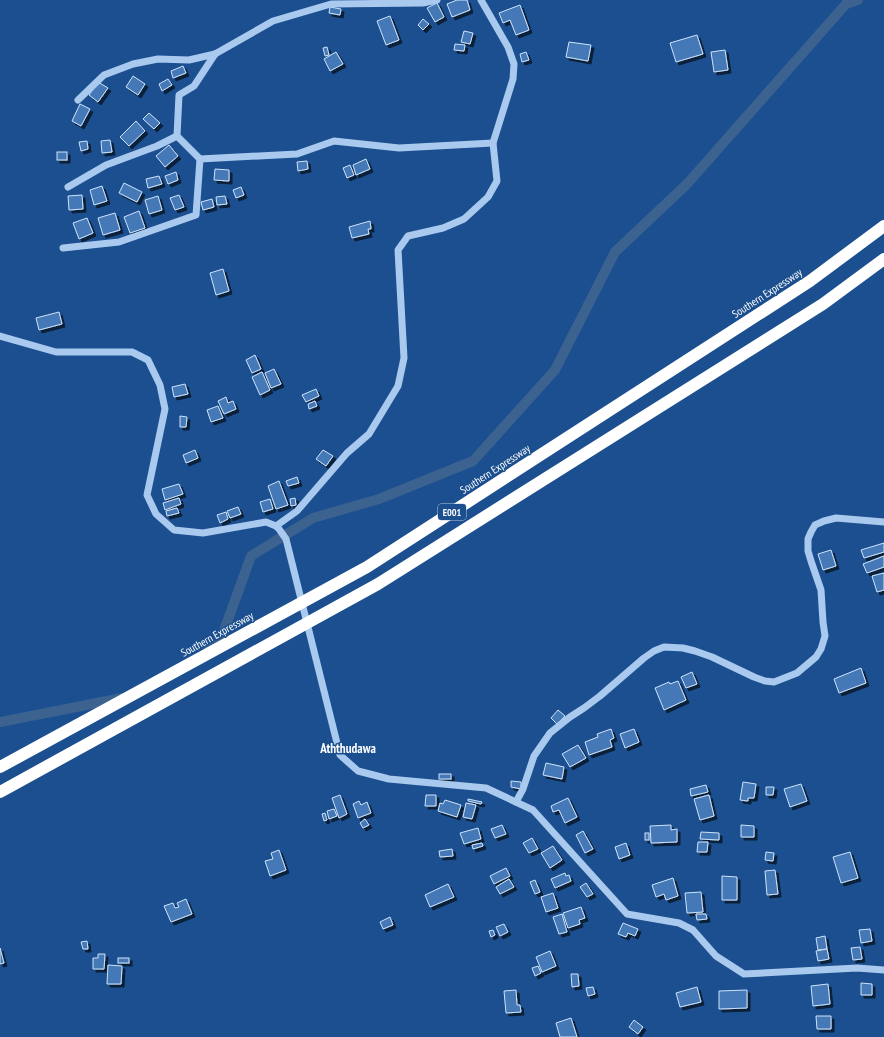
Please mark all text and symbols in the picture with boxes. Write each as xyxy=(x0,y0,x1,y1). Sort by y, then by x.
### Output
street label: Southern Expressway xyxy=(729,265,805,321)
street label: Southern Expressway xyxy=(457,441,533,497)
road number: E001 xyxy=(438,504,466,520)
street label: Southern Expressway xyxy=(178,608,257,660)
district label: Aththudawa xyxy=(319,740,376,757)

